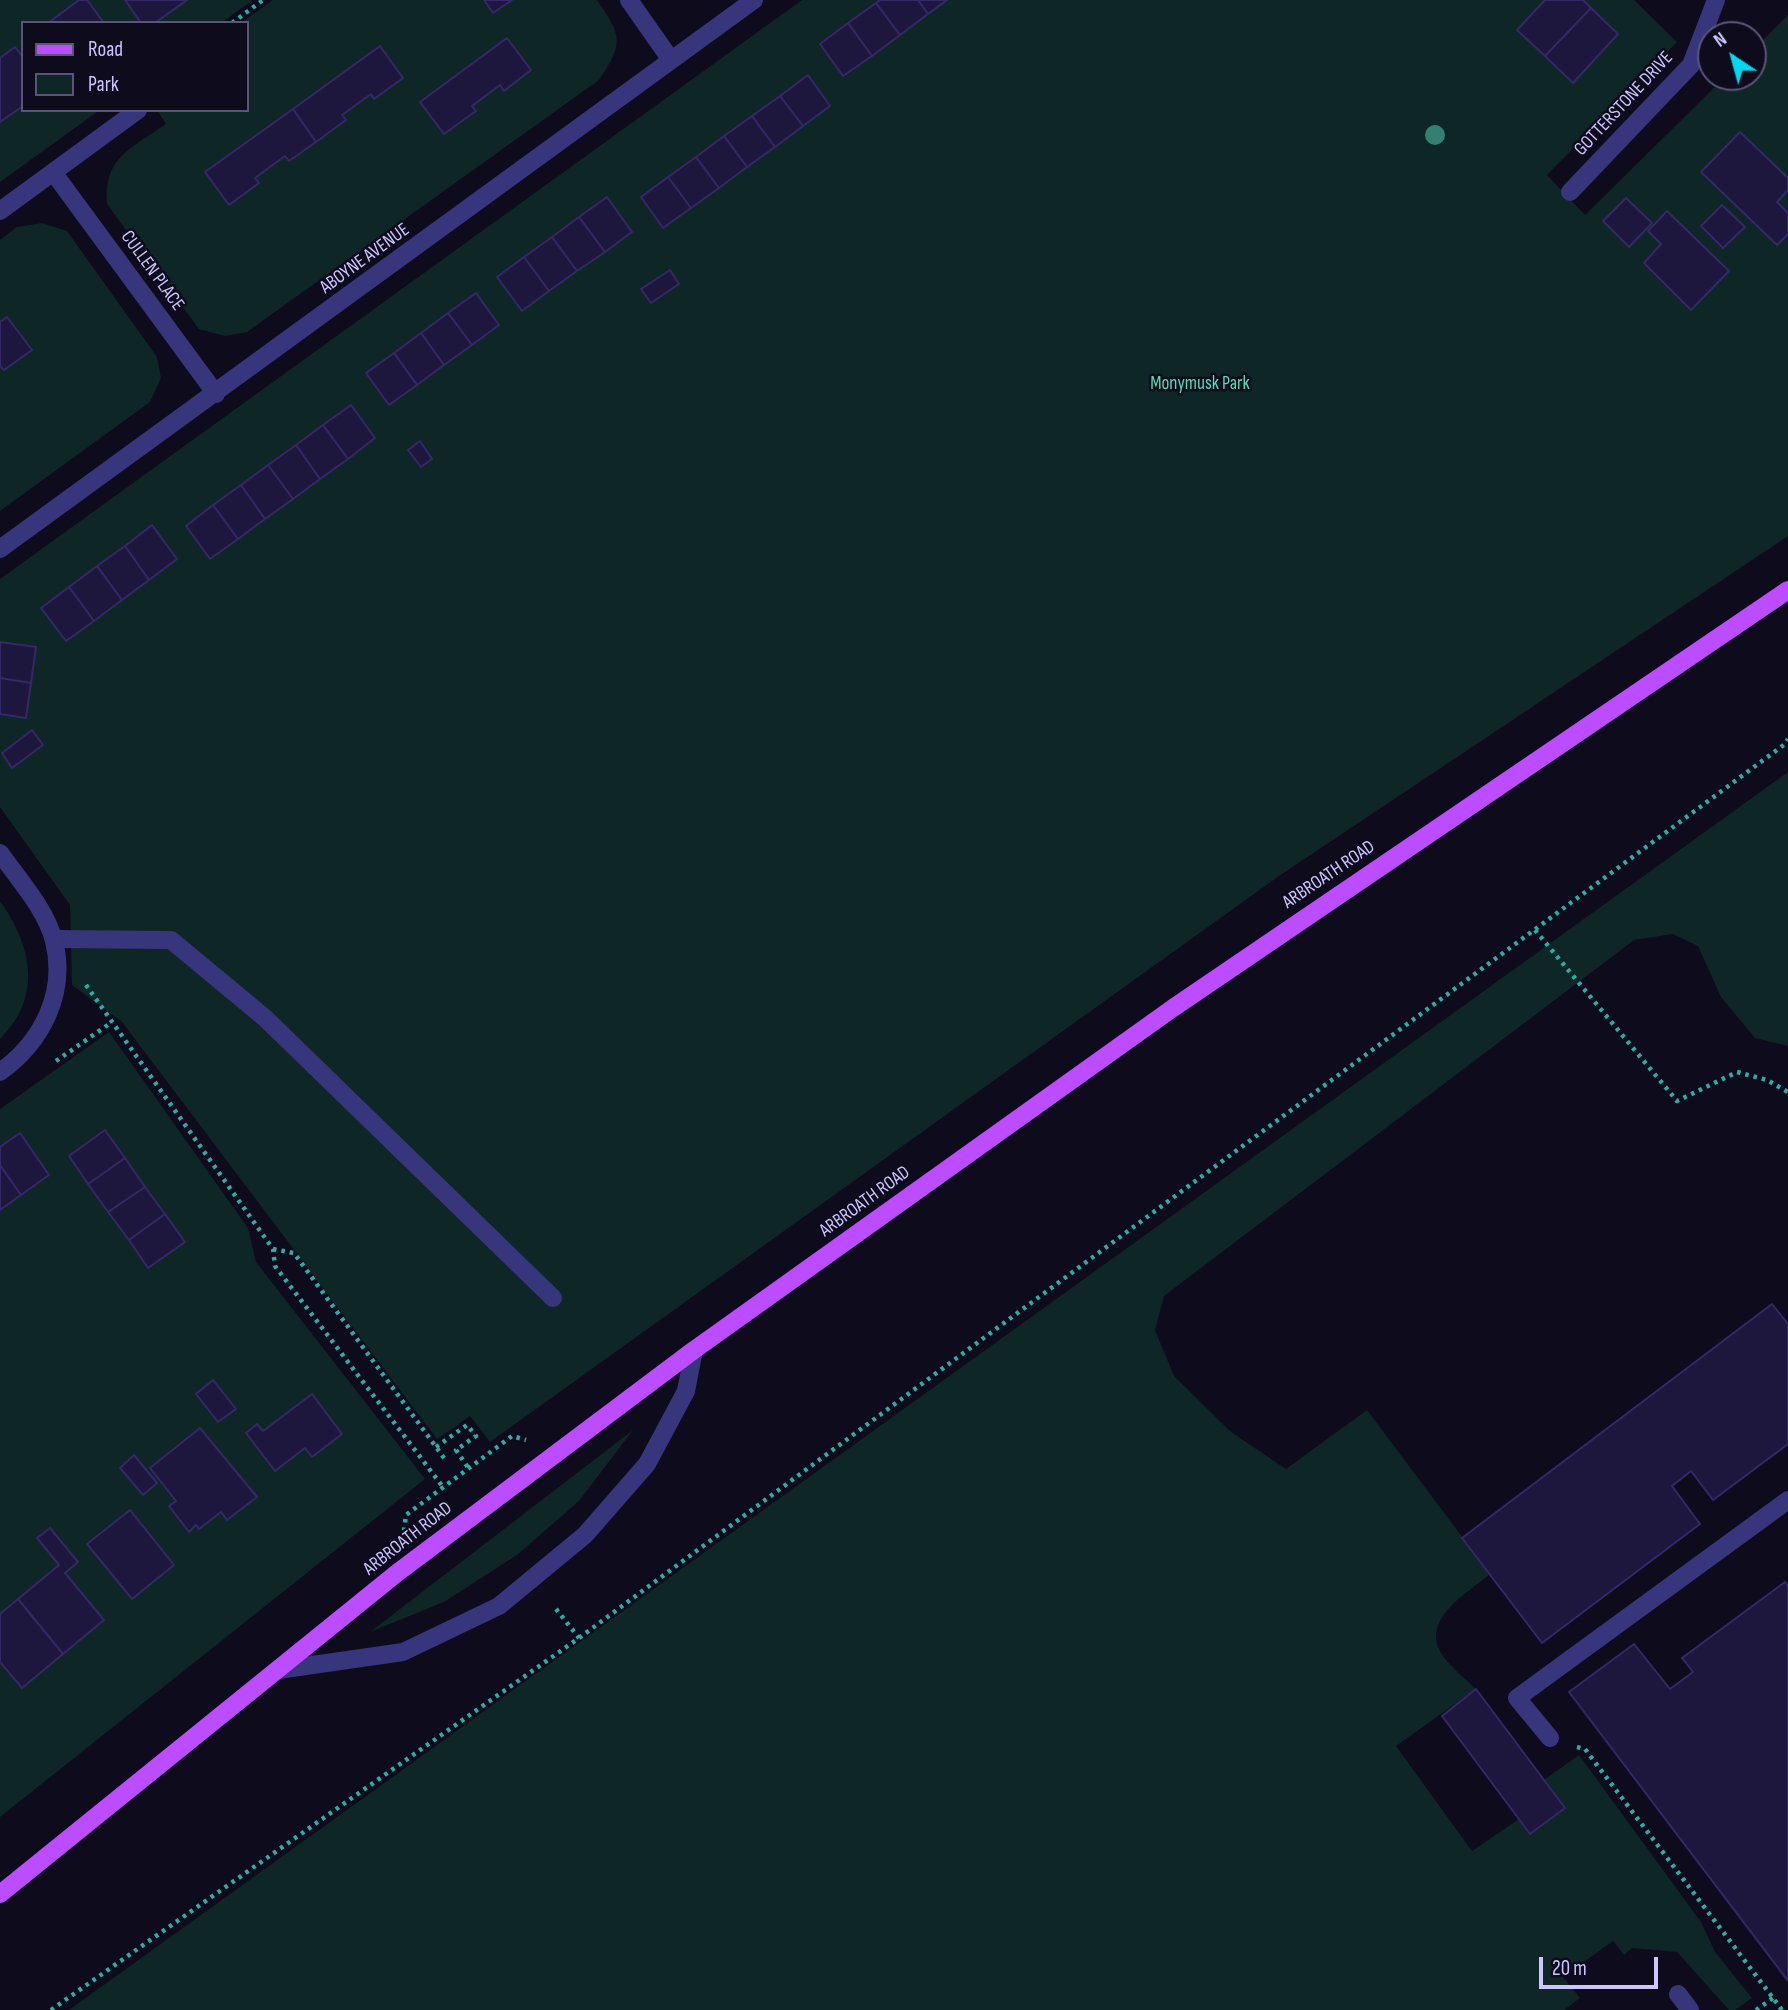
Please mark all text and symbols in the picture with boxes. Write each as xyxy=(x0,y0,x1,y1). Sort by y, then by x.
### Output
legend xyxy=(21,21,248,112)
north arrow xyxy=(1697,21,1767,91)
text: N xyxy=(1710,28,1731,53)
text: Road xyxy=(88,37,123,62)
street label: GOTTERSTONE DRIVE xyxy=(1570,47,1678,161)
text: Park xyxy=(88,72,119,97)
street label: ABOYNE AVENUE xyxy=(316,219,414,299)
street label: CULLEN PLACE xyxy=(115,226,189,316)
park label: Monymusk Park xyxy=(1150,373,1250,395)
street label: ARBROATH ROAD xyxy=(1279,836,1379,914)
street label: ARBROATH ROAD xyxy=(815,1162,915,1242)
street label: ARBROATH ROAD xyxy=(359,1497,457,1581)
scale bar xyxy=(1543,1944,1662,1988)
text: 20 m xyxy=(1552,1956,1587,1981)

